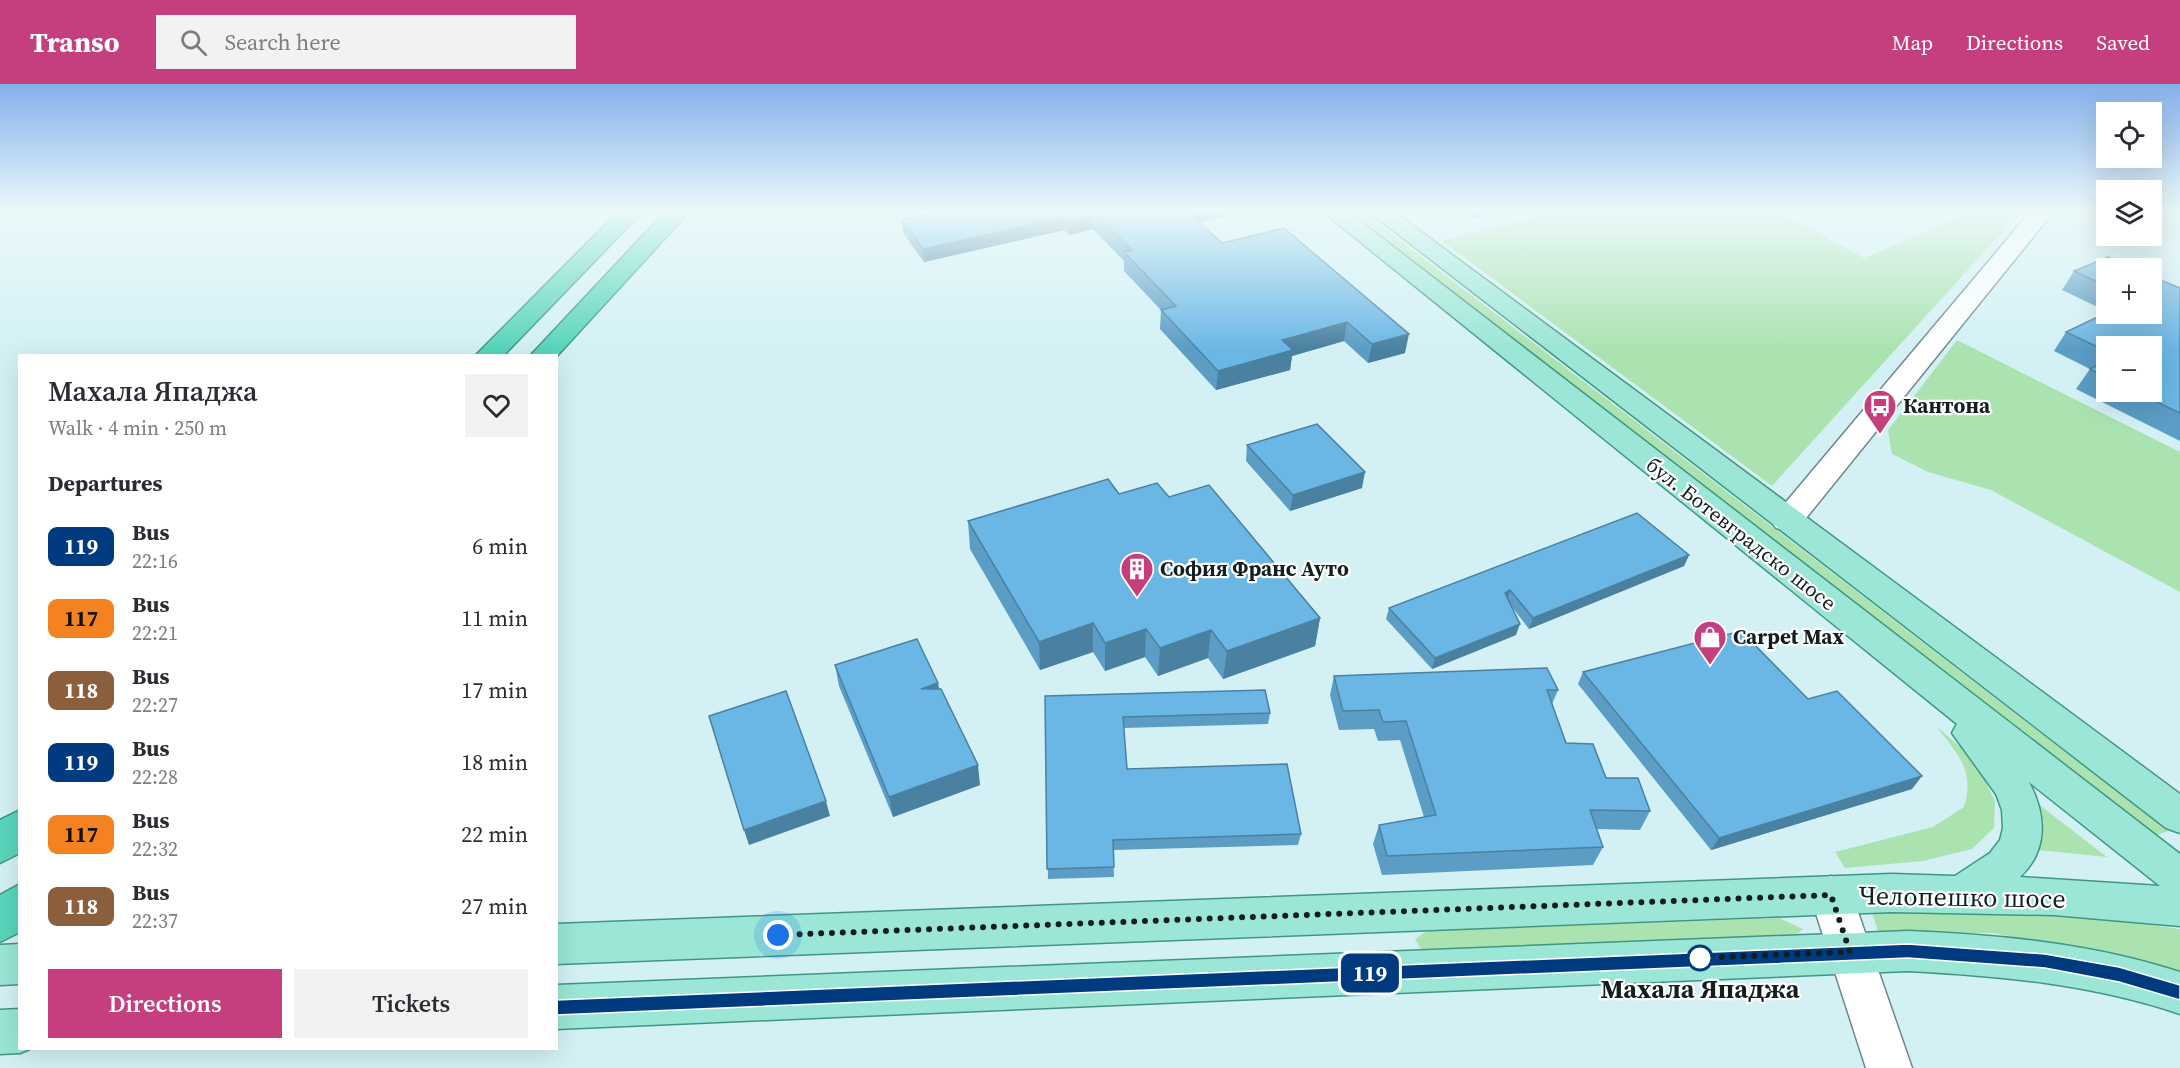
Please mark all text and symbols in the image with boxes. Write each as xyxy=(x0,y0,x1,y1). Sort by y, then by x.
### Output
search box xyxy=(156,15,576,69)
text: Transo xyxy=(30,23,120,61)
icon: search xyxy=(177,26,210,59)
text: Search here xyxy=(225,27,341,57)
text: Map xyxy=(1892,28,1933,57)
text: Directions xyxy=(1966,28,2063,57)
text: Saved xyxy=(2096,28,2150,57)
map controls xyxy=(2096,102,2162,402)
button: locate xyxy=(2096,102,2162,168)
button: layers xyxy=(2096,180,2162,246)
button: + xyxy=(2096,258,2162,324)
button: − xyxy=(2096,336,2162,402)
text: Махала Япаджа xyxy=(48,372,258,410)
button: heart xyxy=(465,374,528,437)
bus stop icon: Кантона xyxy=(1862,388,1898,435)
place label: Кантона xyxy=(1903,391,1991,420)
text: Walk · 4 min · 250 m xyxy=(48,414,227,442)
street label: бул. Ботевградско шосе xyxy=(1640,450,1842,617)
text: Departures xyxy=(48,468,162,498)
text: Bus xyxy=(132,517,169,547)
text: 6 min xyxy=(472,531,528,561)
text: 119 xyxy=(64,532,98,561)
text: 22:16 xyxy=(132,547,178,575)
building icon: София Франс Ауто xyxy=(1119,551,1155,598)
place label: София Франс Ауто xyxy=(1160,554,1349,583)
text: Bus xyxy=(132,589,169,619)
text: 11 min xyxy=(461,603,528,633)
text: 117 xyxy=(64,604,98,633)
text: 22:21 xyxy=(132,619,178,647)
shop icon: Carpet Max xyxy=(1692,619,1728,666)
place label: Carpet Max xyxy=(1733,622,1844,651)
text: Bus xyxy=(132,661,169,691)
text: 17 min xyxy=(461,675,528,705)
text: 118 xyxy=(64,676,98,705)
text: 22:27 xyxy=(132,691,178,719)
text: Bus xyxy=(132,733,169,763)
text: 18 min xyxy=(461,747,528,777)
text: 119 xyxy=(64,748,98,777)
text: 22:28 xyxy=(132,763,178,791)
text: Bus xyxy=(132,805,169,835)
text: 22 min xyxy=(461,819,528,849)
text: 117 xyxy=(64,820,98,849)
text: 22:32 xyxy=(132,835,178,863)
text: Bus xyxy=(132,877,169,907)
street label: Челопешко шосе xyxy=(1858,877,2066,917)
text: 27 min xyxy=(461,891,528,921)
text: 118 xyxy=(64,892,98,921)
text: 22:37 xyxy=(132,907,178,935)
your location xyxy=(763,920,793,950)
marker: Махала Япаджа xyxy=(1687,945,1713,971)
line badge: 119 xyxy=(1336,954,1404,992)
text: 119 xyxy=(1353,959,1387,988)
button: Directions xyxy=(48,969,282,1038)
button: Tickets xyxy=(294,969,528,1038)
place label: Махала Япаджа xyxy=(1600,971,1800,1007)

